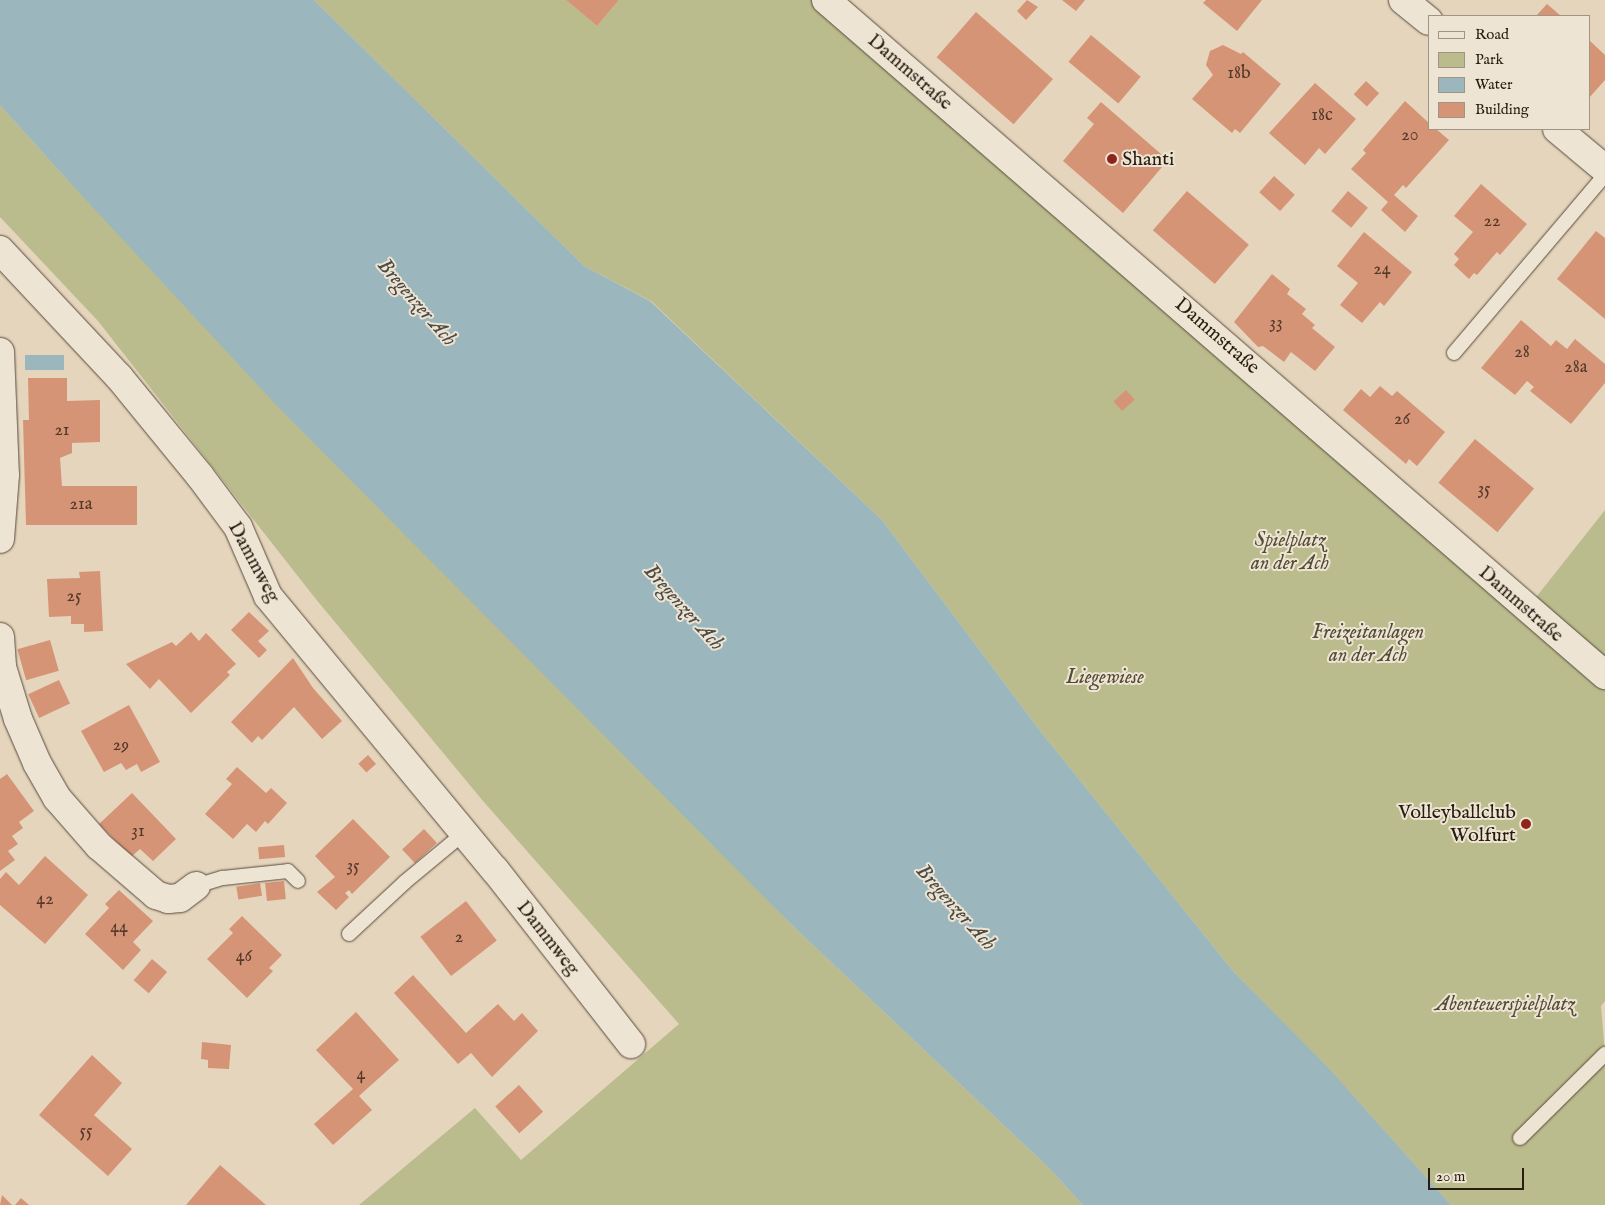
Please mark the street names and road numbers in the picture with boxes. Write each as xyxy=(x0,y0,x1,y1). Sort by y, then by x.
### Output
street label: Dammstraße xyxy=(863,29,957,115)
street label: Dammstraße xyxy=(1170,293,1264,379)
street label: Dammweg xyxy=(223,517,285,607)
street label: Dammstraße xyxy=(1474,561,1568,647)
street label: Dammweg xyxy=(511,896,585,980)

